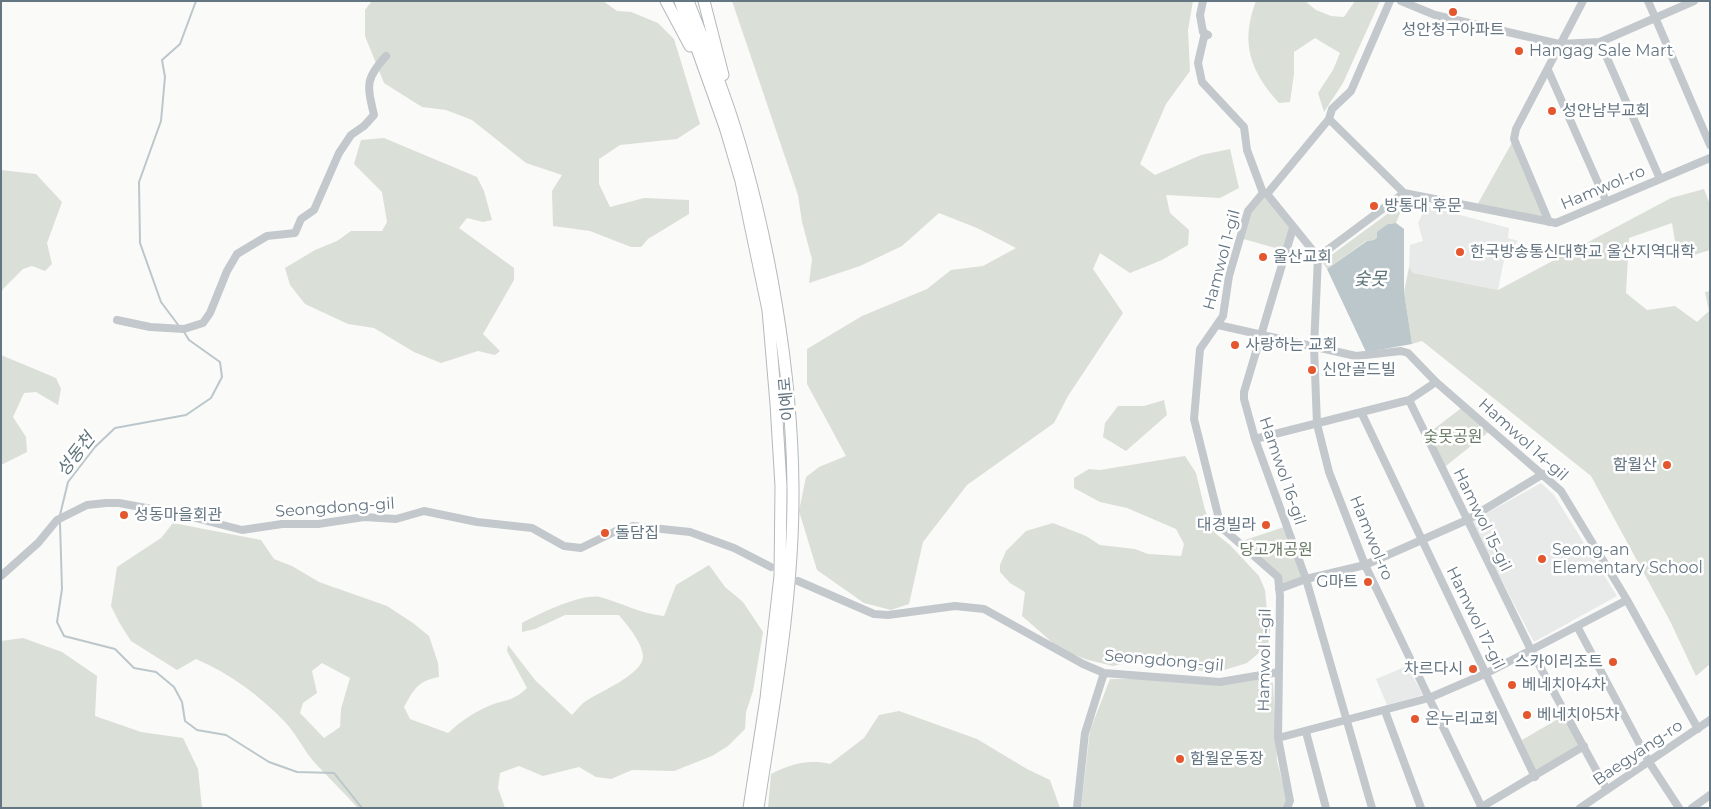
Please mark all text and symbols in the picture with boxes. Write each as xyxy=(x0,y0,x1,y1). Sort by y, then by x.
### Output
marker: 성안청구아파트 xyxy=(1447,6,1459,18)
place label: 성안청구아파트 xyxy=(1401,20,1505,40)
place label: Hangag Sale Mart xyxy=(1529,41,1673,61)
marker: Hangag Sale Mart xyxy=(1513,45,1525,57)
place label: 성안남부교회 xyxy=(1562,101,1650,121)
marker: 성안남부교회 xyxy=(1546,105,1558,117)
street label: Hamwol-ro xyxy=(1558,162,1648,214)
place label: 방통대 후문 xyxy=(1384,196,1462,216)
marker: 방통대 후문 xyxy=(1368,200,1380,212)
street label: Hamwol 1-gil xyxy=(1199,208,1245,312)
place label: 한국방송통신대학교 울산지역대학 xyxy=(1470,242,1695,262)
marker: 한국방송통신대학교 울산지역대학 xyxy=(1454,246,1466,258)
place label: 울산교회 xyxy=(1273,247,1332,267)
marker: 울산교회 xyxy=(1257,251,1269,263)
water label: 숯못 xyxy=(1353,269,1387,291)
place label: 사랑하는 교회 xyxy=(1245,335,1338,355)
marker: 사랑하는 교회 xyxy=(1229,339,1241,351)
place label: 신안골드빌 xyxy=(1322,360,1396,380)
marker: 신안골드빌 xyxy=(1306,364,1318,376)
street label: 이예로 xyxy=(776,376,798,422)
street label: Hamwol 14-gil xyxy=(1474,395,1572,485)
street label: Hamwol 16-gil xyxy=(1255,414,1309,528)
park label: 숯못공원 xyxy=(1424,427,1482,447)
water label: 성동천 xyxy=(52,429,100,481)
place label: 함월산 xyxy=(1613,455,1657,475)
marker: 함월산 xyxy=(1661,459,1673,471)
street label: Hamwol 15-gil xyxy=(1449,465,1515,575)
street label: Hamwol-ro xyxy=(1345,493,1397,583)
street label: Seongdong-gil xyxy=(275,494,395,522)
place label: 성동마을회관 xyxy=(134,505,222,525)
marker: 성동마을회관 xyxy=(118,509,130,521)
place label: 대경빌라 xyxy=(1197,515,1256,535)
marker: 대경빌라 xyxy=(1260,519,1272,531)
place label: 돌담집 xyxy=(615,523,659,543)
marker: 돌담집 xyxy=(599,527,611,539)
park label: 당고개공원 xyxy=(1239,540,1313,560)
place label: Seong-an Elementary School xyxy=(1552,540,1703,578)
marker: Seong-an Elementary School xyxy=(1536,553,1548,565)
street label: Hamwol 17-gil xyxy=(1442,564,1508,672)
place label: G마트 xyxy=(1316,572,1358,592)
marker: G마트 xyxy=(1362,576,1374,588)
street label: Hamwol 1-gil xyxy=(1255,608,1275,712)
street label: Seongdong-gil xyxy=(1103,646,1225,676)
place label: 스카이리조트 xyxy=(1515,652,1603,672)
marker: 스카이리조트 xyxy=(1607,656,1619,668)
place label: 차르다시 xyxy=(1404,659,1463,679)
marker: 차르다시 xyxy=(1467,663,1479,675)
place label: 베네치아4차 xyxy=(1522,675,1606,695)
marker: 베네치아4차 xyxy=(1506,679,1518,691)
place label: 베네치아5차 xyxy=(1537,705,1620,725)
place label: 온누리교회 xyxy=(1425,709,1499,729)
marker: 베네치아5차 xyxy=(1521,709,1533,721)
marker: 온누리교회 xyxy=(1409,713,1421,725)
street label: Baegyang-ro xyxy=(1590,716,1686,790)
place label: 함월운동장 xyxy=(1190,749,1264,769)
marker: 함월운동장 xyxy=(1174,753,1186,765)

